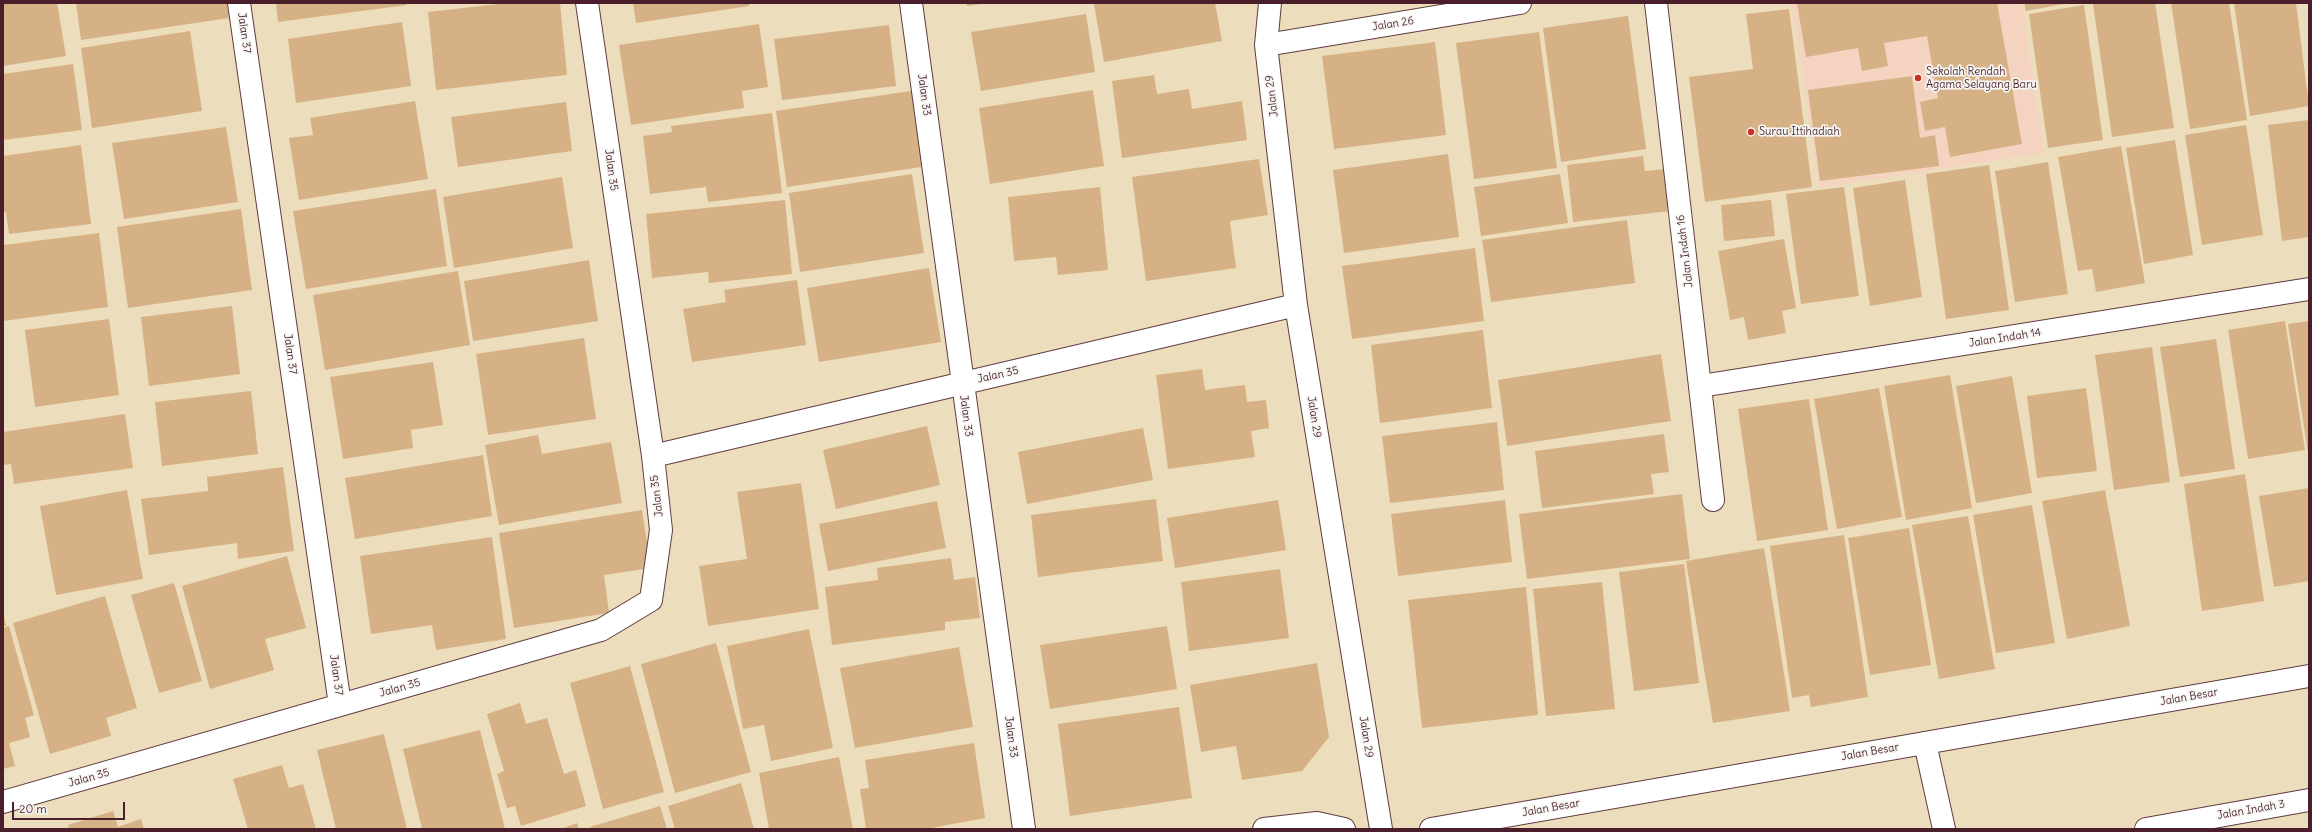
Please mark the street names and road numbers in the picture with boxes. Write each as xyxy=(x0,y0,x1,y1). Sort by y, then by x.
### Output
street label: Jalan 37 xyxy=(235,12,253,54)
street label: Jalan 26 xyxy=(1371,14,1415,34)
street label: Jalan 33 xyxy=(915,73,933,117)
street label: Jalan 29 xyxy=(1263,74,1281,118)
street label: Jalan 35 xyxy=(602,148,620,192)
street label: Jalan Indah 16 xyxy=(1674,214,1696,288)
street label: Jalan Indah 14 xyxy=(1968,326,2042,350)
street label: Jalan 37 xyxy=(281,333,299,375)
street label: Jalan 35 xyxy=(976,364,1020,386)
street label: Jalan 33 xyxy=(957,394,975,438)
street label: Jalan 29 xyxy=(1304,395,1324,439)
street label: Jalan 35 xyxy=(648,474,666,518)
street label: Jalan 37 xyxy=(327,654,345,696)
street label: Jalan 35 xyxy=(378,676,422,700)
street label: Jalan Besar xyxy=(2159,685,2219,709)
street label: Jalan 33 xyxy=(1002,715,1020,759)
street label: Jalan 29 xyxy=(1356,715,1376,759)
street label: Jalan Besar xyxy=(1840,740,1900,764)
street label: Jalan 35 xyxy=(67,766,111,790)
street label: Jalan Besar xyxy=(1521,796,1581,820)
street label: Jalan Indah 3 xyxy=(2216,798,2286,822)

